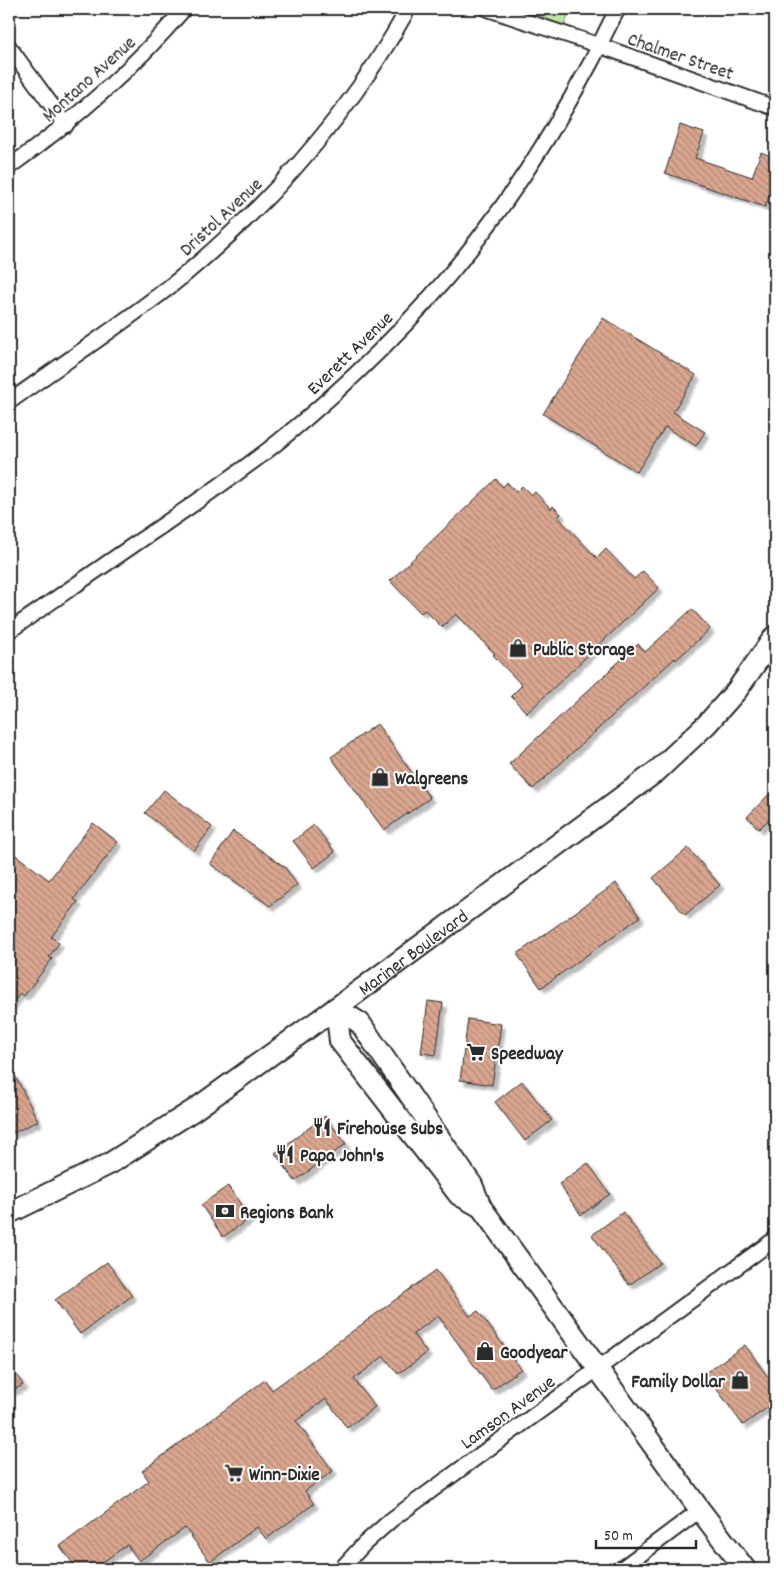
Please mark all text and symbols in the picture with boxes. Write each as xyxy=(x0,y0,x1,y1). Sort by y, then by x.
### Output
street label: Chalmer Street xyxy=(623,28,737,89)
street label: Montano Avenue xyxy=(38,31,143,130)
street label: Dristol Avenue xyxy=(175,173,270,264)
street label: Everett Avenue xyxy=(302,306,401,403)
shop icon: Public Storage xyxy=(507,637,529,659)
place label: Public Storage xyxy=(533,638,635,665)
shop icon: Walgreens xyxy=(369,766,391,788)
place label: Walgreens xyxy=(395,767,468,794)
street label: Mariner Boulevard xyxy=(354,905,475,1004)
supermarket icon: Speedway xyxy=(465,1041,487,1063)
place label: Speedway xyxy=(491,1042,564,1069)
restaurant icon: Firehouse Subs xyxy=(311,1116,333,1138)
place label: Firehouse Subs xyxy=(337,1117,443,1144)
restaurant icon: Papa John's xyxy=(274,1143,296,1165)
place label: Papa John's xyxy=(300,1144,384,1171)
bank icon: Regions Bank xyxy=(214,1200,236,1222)
place label: Regions Bank xyxy=(240,1201,334,1228)
shop icon: Goodyear xyxy=(474,1340,496,1362)
place label: Goodyear xyxy=(500,1341,568,1368)
shop icon: Family Dollar xyxy=(729,1369,751,1391)
street label: Lamson Avenue xyxy=(456,1370,562,1457)
place label: Family Dollar xyxy=(631,1370,726,1397)
supermarket icon: Winn-Dixie xyxy=(223,1462,245,1484)
place label: Winn-Dixie xyxy=(249,1463,320,1490)
scale bar xyxy=(596,1518,696,1550)
text: 50 m xyxy=(604,1526,633,1548)

